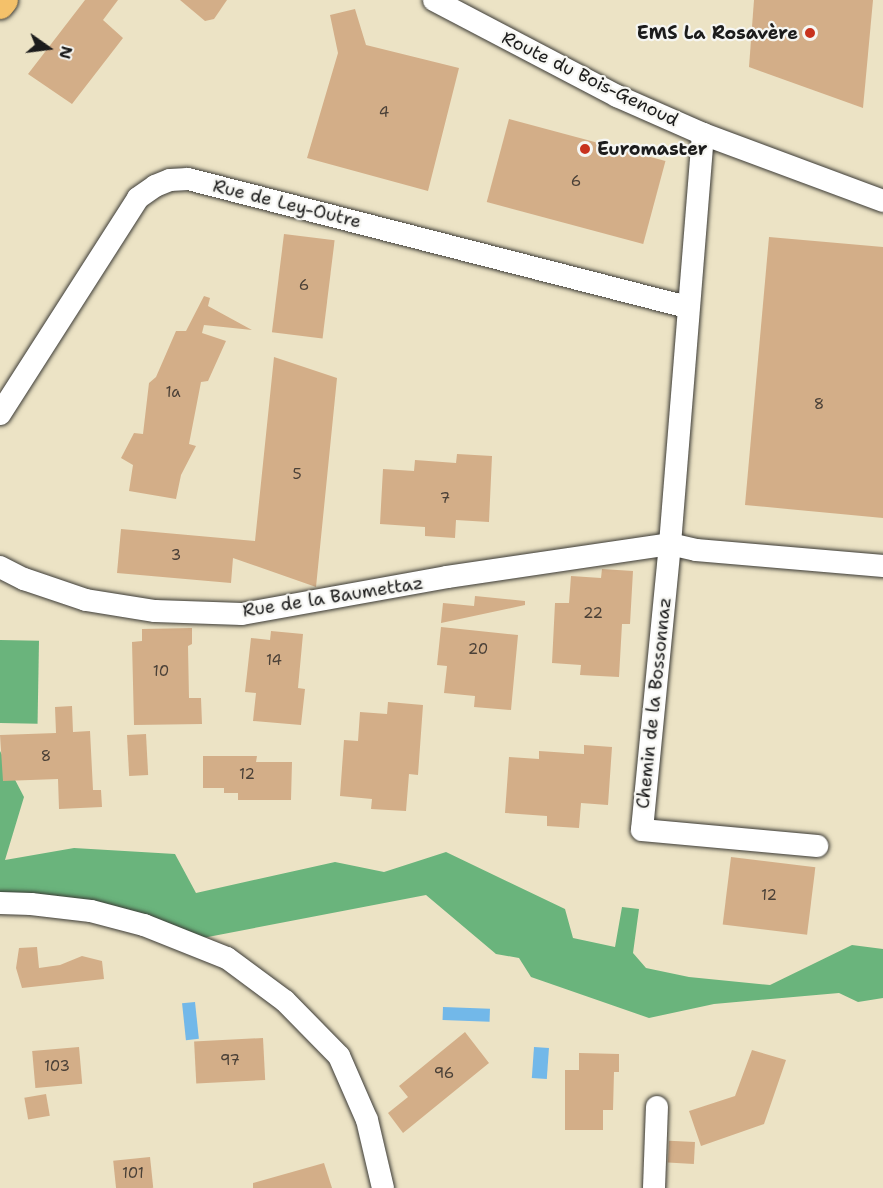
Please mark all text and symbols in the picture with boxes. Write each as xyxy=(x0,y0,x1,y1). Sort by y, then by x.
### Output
north arrow xyxy=(18,18,78,78)
place label: EMS La Rosavère xyxy=(637,22,798,44)
marker: EMS La Rosavère xyxy=(803,26,817,40)
street label: Route du Bois-Genoud xyxy=(498,27,682,131)
text: N xyxy=(54,44,78,61)
house number: 4 xyxy=(379,104,389,122)
place label: Euromaster xyxy=(597,138,707,160)
marker: Euromaster xyxy=(578,142,592,156)
house number: 6 xyxy=(571,173,581,191)
street label: Rue de Ley-Outre xyxy=(211,175,363,233)
house number: 6 xyxy=(299,277,309,295)
house number: 1a xyxy=(165,384,181,402)
house number: 8 xyxy=(814,396,824,414)
house number: 5 xyxy=(292,466,302,484)
house number: 7 xyxy=(440,490,450,508)
house number: 3 xyxy=(171,547,181,565)
street label: Rue de la Baumettaz xyxy=(241,572,425,622)
street label: Chemin de la Bossonnaz xyxy=(632,596,676,810)
house number: 22 xyxy=(583,605,603,623)
house number: 20 xyxy=(468,641,488,659)
house number: 14 xyxy=(266,652,282,670)
house number: 10 xyxy=(153,663,169,681)
house number: 8 xyxy=(41,748,51,766)
house number: 12 xyxy=(239,766,255,784)
house number: 12 xyxy=(761,887,777,905)
house number: 97 xyxy=(220,1052,240,1070)
house number: 103 xyxy=(44,1058,70,1076)
house number: 96 xyxy=(434,1065,454,1083)
house number: 101 xyxy=(122,1165,144,1183)

